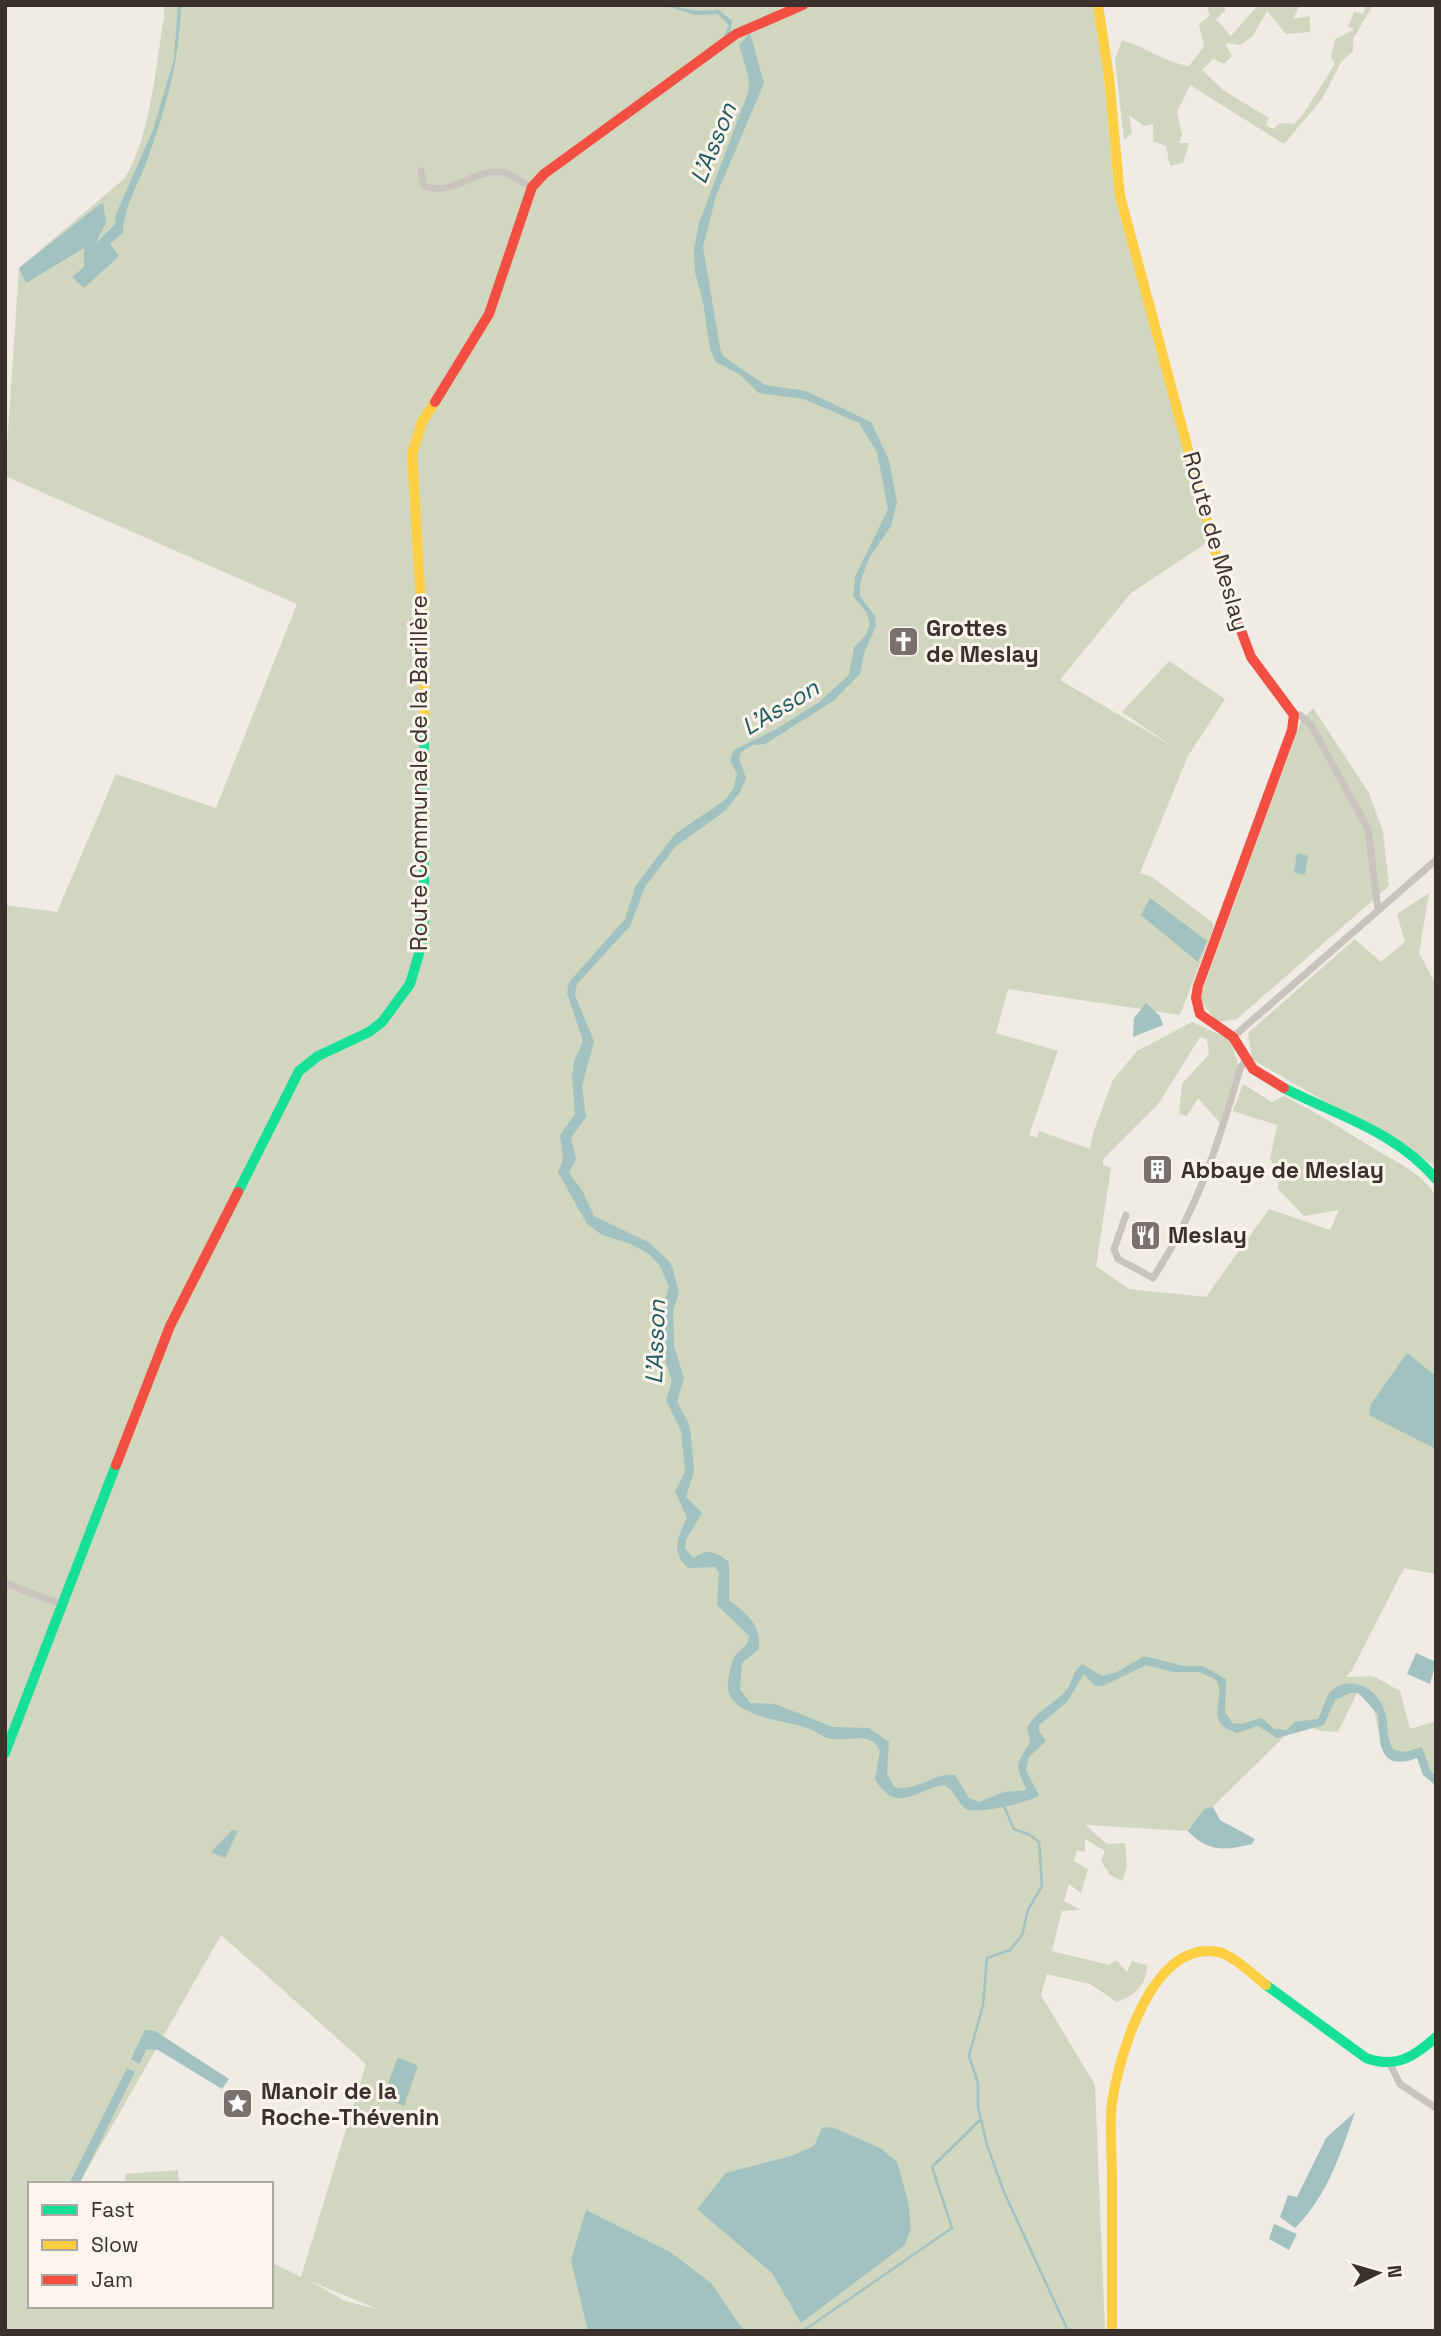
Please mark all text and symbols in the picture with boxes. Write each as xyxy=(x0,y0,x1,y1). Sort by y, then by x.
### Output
water label: L'Asson xyxy=(683,97,744,188)
street label: Route de Meslay xyxy=(1176,448,1256,634)
street label: Route Communale de la Barillère xyxy=(404,595,434,951)
place label: Grottes de Meslay xyxy=(926,613,1039,669)
church icon: Grottes de Meslay xyxy=(886,624,920,658)
water label: L'Asson xyxy=(736,671,825,742)
building icon: Abbaye de Meslay xyxy=(1141,1153,1175,1187)
place label: Abbaye de Meslay xyxy=(1181,1155,1384,1185)
restaurant icon: Meslay xyxy=(1128,1218,1162,1252)
place label: Meslay xyxy=(1168,1220,1247,1250)
water label: L'Asson xyxy=(638,1298,672,1385)
place label: Manoir de la Roche-Thévenin xyxy=(261,2076,439,2132)
place icon: Manoir de la Roche-Thévenin xyxy=(221,2087,255,2121)
legend xyxy=(28,2182,273,2308)
text: Fast xyxy=(91,2196,135,2223)
text: Slow xyxy=(91,2231,139,2258)
north arrow xyxy=(1343,2238,1413,2308)
text: N xyxy=(1381,2264,1407,2279)
text: Jam xyxy=(91,2266,133,2293)

